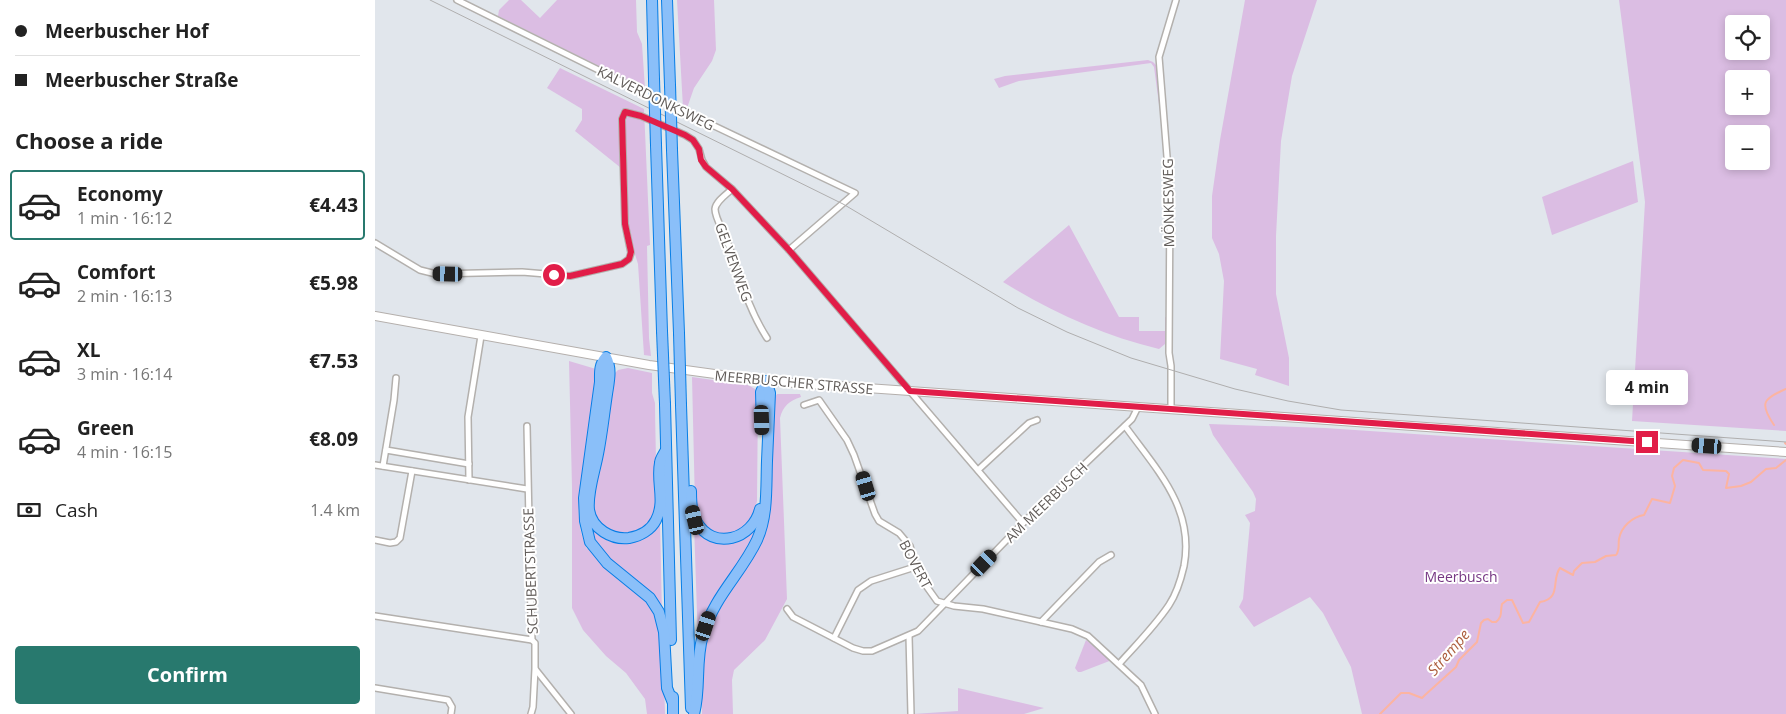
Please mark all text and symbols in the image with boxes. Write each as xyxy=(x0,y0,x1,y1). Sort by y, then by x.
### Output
map controls xyxy=(1725,15,1770,170)
button: locate xyxy=(1725,15,1770,60)
text: Meerbuscher Hof xyxy=(45,18,209,44)
street label: KALVERDONKSWEG xyxy=(594,61,718,135)
text: Meerbuscher Straße xyxy=(45,67,239,93)
button: + xyxy=(1725,70,1770,115)
text: Choose a ride xyxy=(15,125,163,155)
button: − xyxy=(1725,125,1770,170)
street label: MÖNKESWEG xyxy=(1158,158,1178,248)
text: Economy xyxy=(77,181,163,207)
icon: car xyxy=(17,183,62,228)
text: €4.43 xyxy=(309,192,358,218)
text: 1 min · 16:12 xyxy=(77,207,172,229)
street label: GELVENWEG xyxy=(711,220,757,304)
text: Comfort xyxy=(77,259,156,285)
icon: car xyxy=(17,261,62,306)
route start xyxy=(543,264,565,286)
car xyxy=(432,266,463,282)
text: €5.98 xyxy=(309,270,358,296)
text: 2 min · 16:13 xyxy=(77,285,172,307)
text: XL xyxy=(77,337,100,363)
icon: car xyxy=(17,339,62,384)
text: €7.53 xyxy=(309,348,358,374)
text: 3 min · 16:14 xyxy=(77,363,172,385)
street label: MEERBUSCHER STRASSE xyxy=(714,366,874,398)
callout: 4 min xyxy=(1606,370,1688,404)
text: 4 min xyxy=(1625,376,1669,398)
car xyxy=(753,405,770,435)
text: Green xyxy=(77,415,134,441)
icon: car xyxy=(17,417,62,462)
text: €8.09 xyxy=(309,426,358,452)
route end xyxy=(1636,431,1658,453)
car xyxy=(1691,437,1722,455)
text: 4 min · 16:15 xyxy=(77,441,172,463)
street label: AM MEERBUSCH xyxy=(1001,458,1091,546)
car xyxy=(854,469,877,503)
icon: cash xyxy=(15,496,43,524)
text: Cash xyxy=(55,497,98,523)
text: 1.4 km xyxy=(310,499,360,521)
car xyxy=(684,504,705,536)
street label: SCHUBERTSTRASSE xyxy=(518,508,542,634)
street label: BOVERT xyxy=(895,536,937,592)
car xyxy=(968,547,999,579)
park label: Meerbusch xyxy=(1424,567,1498,586)
car xyxy=(694,609,717,643)
water label: Strempe xyxy=(1422,624,1474,679)
button: Confirm xyxy=(15,646,360,704)

